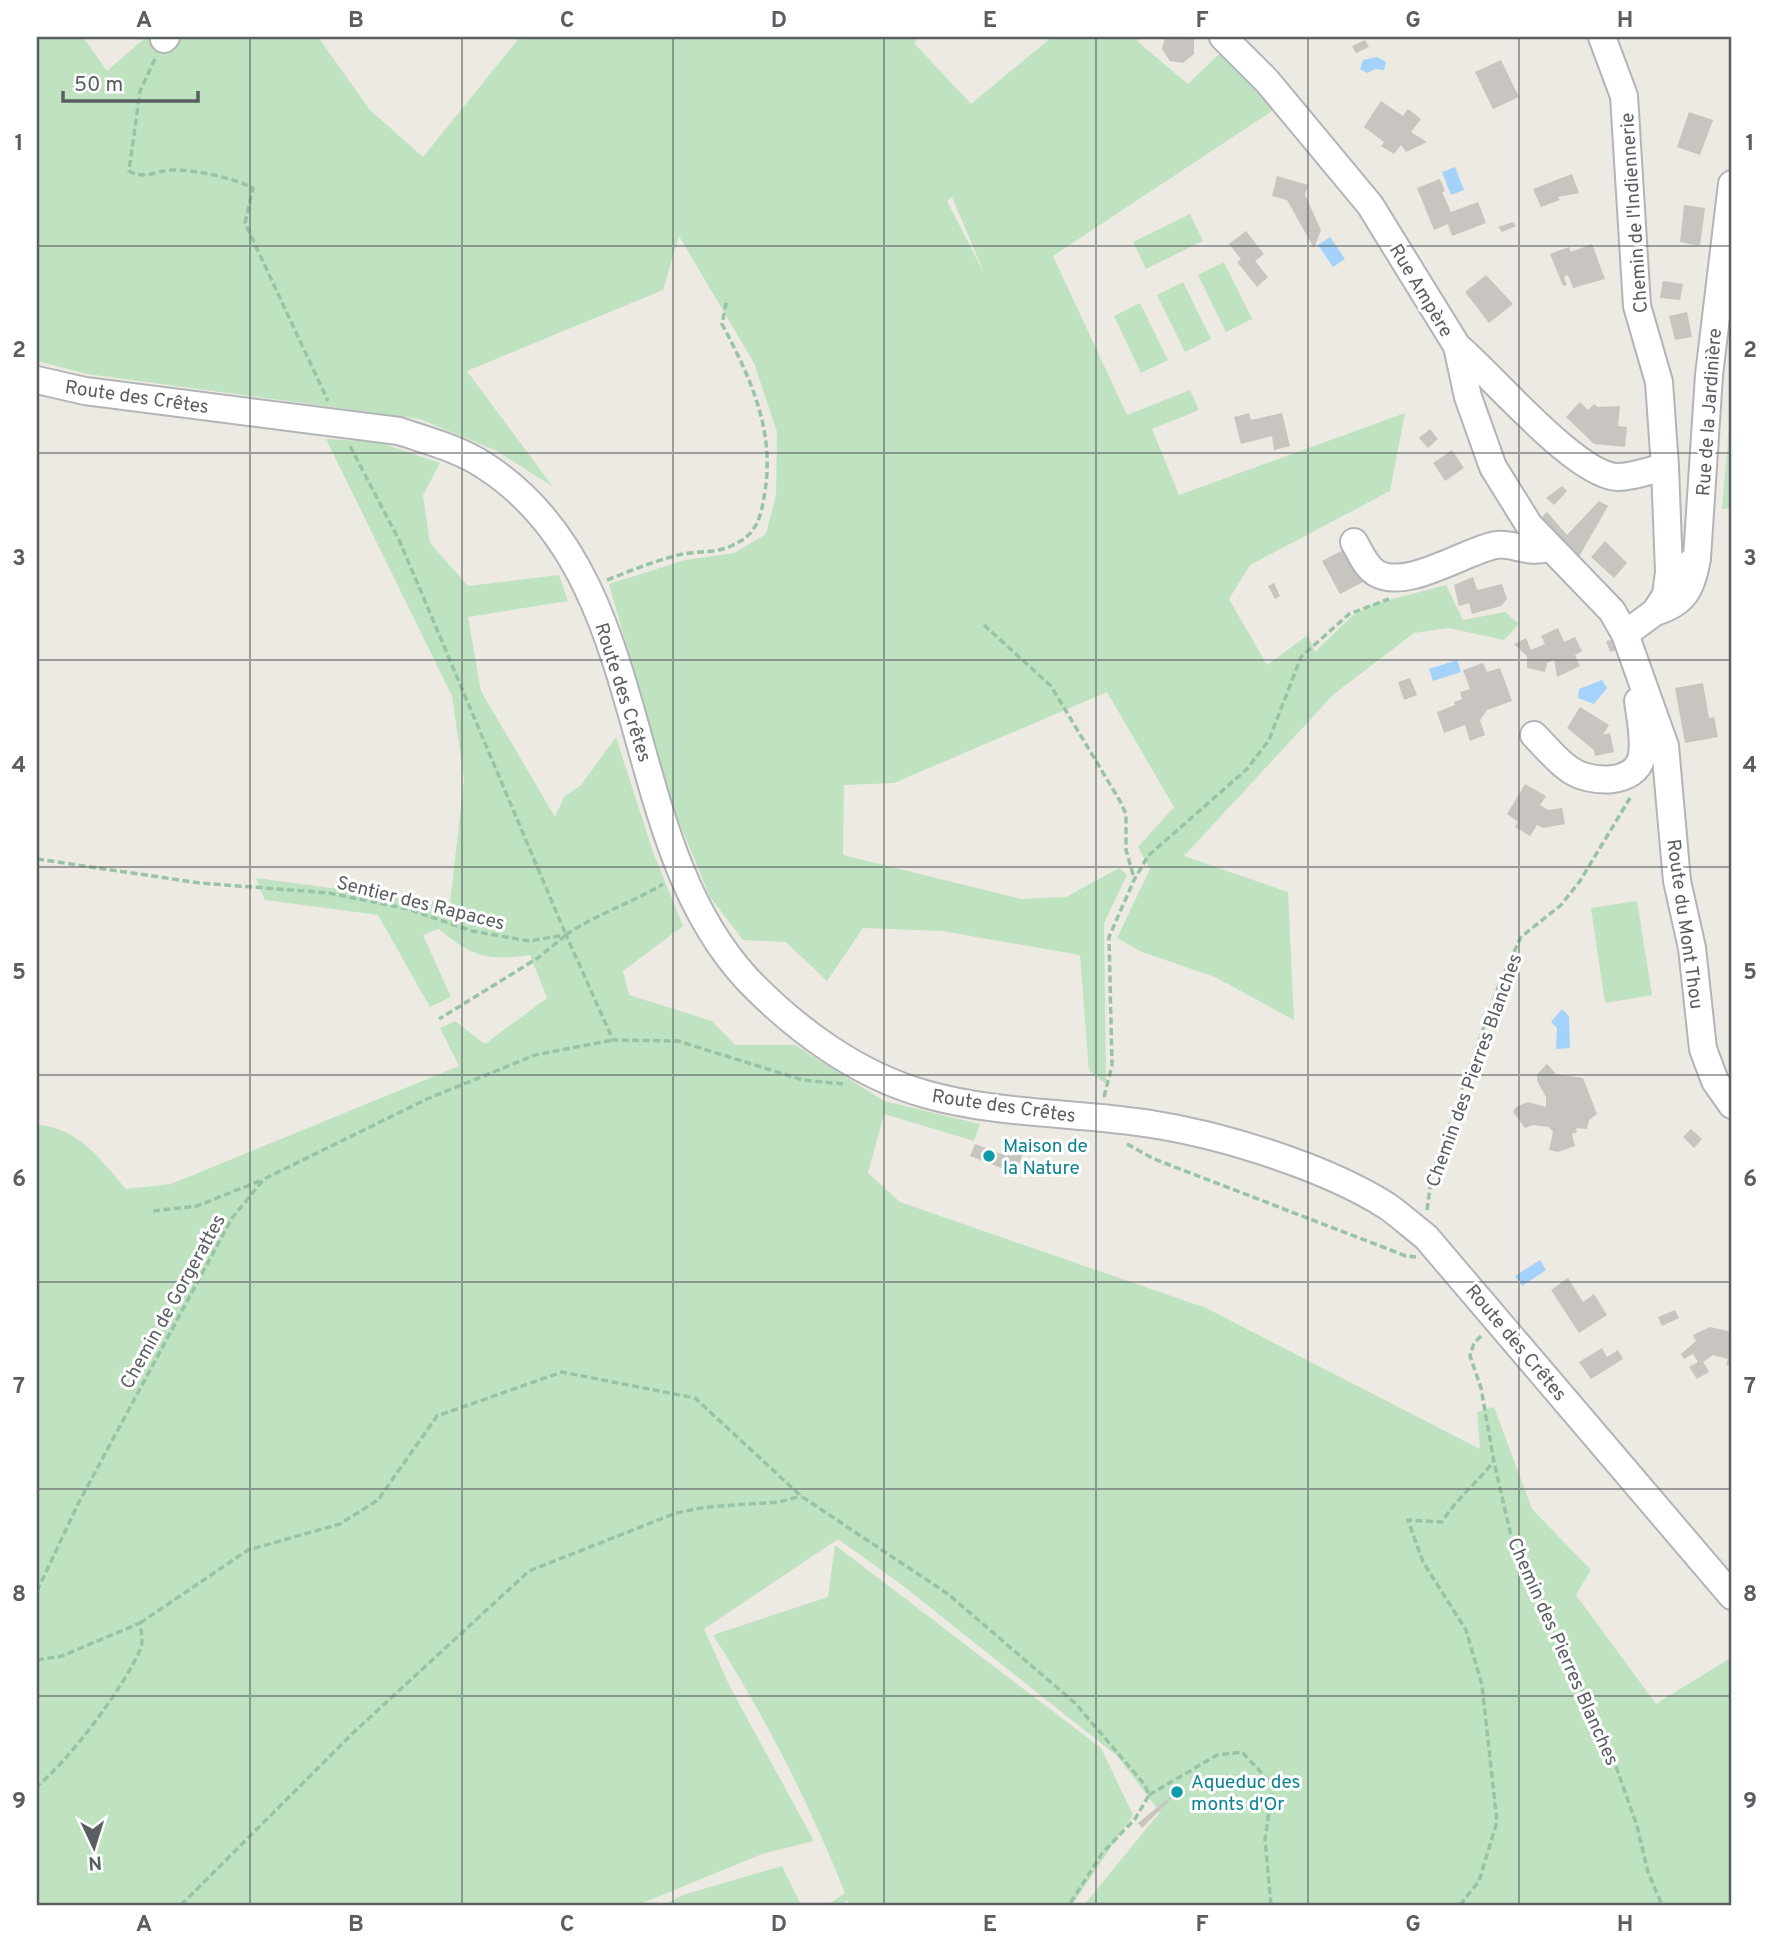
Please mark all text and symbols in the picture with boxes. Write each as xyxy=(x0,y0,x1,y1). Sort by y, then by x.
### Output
text: A xyxy=(136,7,152,36)
text: B xyxy=(348,7,364,36)
text: C xyxy=(560,7,574,36)
text: D xyxy=(771,7,787,36)
text: E xyxy=(983,7,997,36)
text: F xyxy=(1195,7,1209,36)
text: G xyxy=(1405,7,1421,36)
text: H xyxy=(1617,7,1633,36)
scale bar xyxy=(63,60,198,104)
text: 50 m xyxy=(74,72,123,99)
street label: Chemin de l'Indiennerie xyxy=(1616,112,1654,314)
text: 1 xyxy=(14,130,24,159)
text: 1 xyxy=(1745,130,1755,159)
street label: Rue Ampère xyxy=(1383,240,1457,342)
street label: Rue de la Jardinière xyxy=(1692,327,1728,497)
text: 2 xyxy=(12,337,26,366)
text: 2 xyxy=(1743,337,1757,366)
street label: Route des Crêtes xyxy=(63,376,210,420)
text: 3 xyxy=(12,545,26,574)
text: 3 xyxy=(1743,545,1757,574)
street label: Route des Crêtes xyxy=(588,620,656,765)
text: 4 xyxy=(12,752,26,781)
text: 4 xyxy=(1743,752,1757,781)
street label: Route du Mont Thou xyxy=(1660,838,1708,1011)
street label: Sentier des Rapaces xyxy=(334,871,507,936)
street label: Chemin des Pierres Blanches xyxy=(1421,951,1528,1191)
text: 5 xyxy=(12,959,26,988)
text: 5 xyxy=(1743,959,1757,988)
street label: Route des Crêtes xyxy=(930,1085,1077,1129)
place label: Maison de la Nature xyxy=(1003,1135,1088,1181)
marker: Maison de la Nature xyxy=(981,1148,997,1164)
text: 6 xyxy=(12,1166,26,1195)
text: 6 xyxy=(1743,1166,1757,1195)
street label: Chemin de Gorgerattes xyxy=(116,1210,232,1394)
street label: Route des Crêtes xyxy=(1460,1280,1571,1407)
text: 7 xyxy=(13,1373,25,1402)
text: 7 xyxy=(1744,1373,1756,1402)
street label: Chemin des Pierres Blanches xyxy=(1501,1534,1623,1769)
text: 8 xyxy=(12,1581,26,1610)
text: 8 xyxy=(1743,1581,1757,1610)
place label: Aqueduc des monts d'Or xyxy=(1191,1771,1300,1817)
marker: Aqueduc des monts d'Or xyxy=(1169,1784,1185,1800)
text: 9 xyxy=(12,1788,26,1817)
text: 9 xyxy=(1743,1788,1757,1817)
north arrow xyxy=(60,1812,130,1882)
text: N xyxy=(87,1850,103,1874)
text: A xyxy=(136,1911,152,1940)
text: B xyxy=(348,1911,364,1940)
text: C xyxy=(560,1911,574,1940)
text: D xyxy=(771,1911,787,1940)
text: E xyxy=(983,1911,997,1940)
text: F xyxy=(1195,1911,1209,1940)
text: G xyxy=(1405,1911,1421,1940)
text: H xyxy=(1617,1911,1633,1940)

